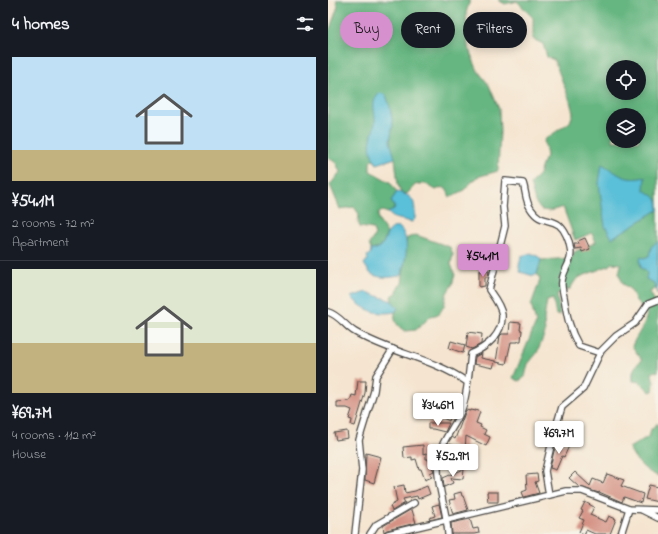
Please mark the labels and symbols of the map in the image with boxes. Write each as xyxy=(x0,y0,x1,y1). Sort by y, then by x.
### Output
pin: ¥54.1M xyxy=(450,244,516,278)
pin: ¥34.6M xyxy=(405,393,471,427)
pin: ¥69.7M xyxy=(526,421,592,455)
pin: ¥52.9M xyxy=(420,444,486,478)

